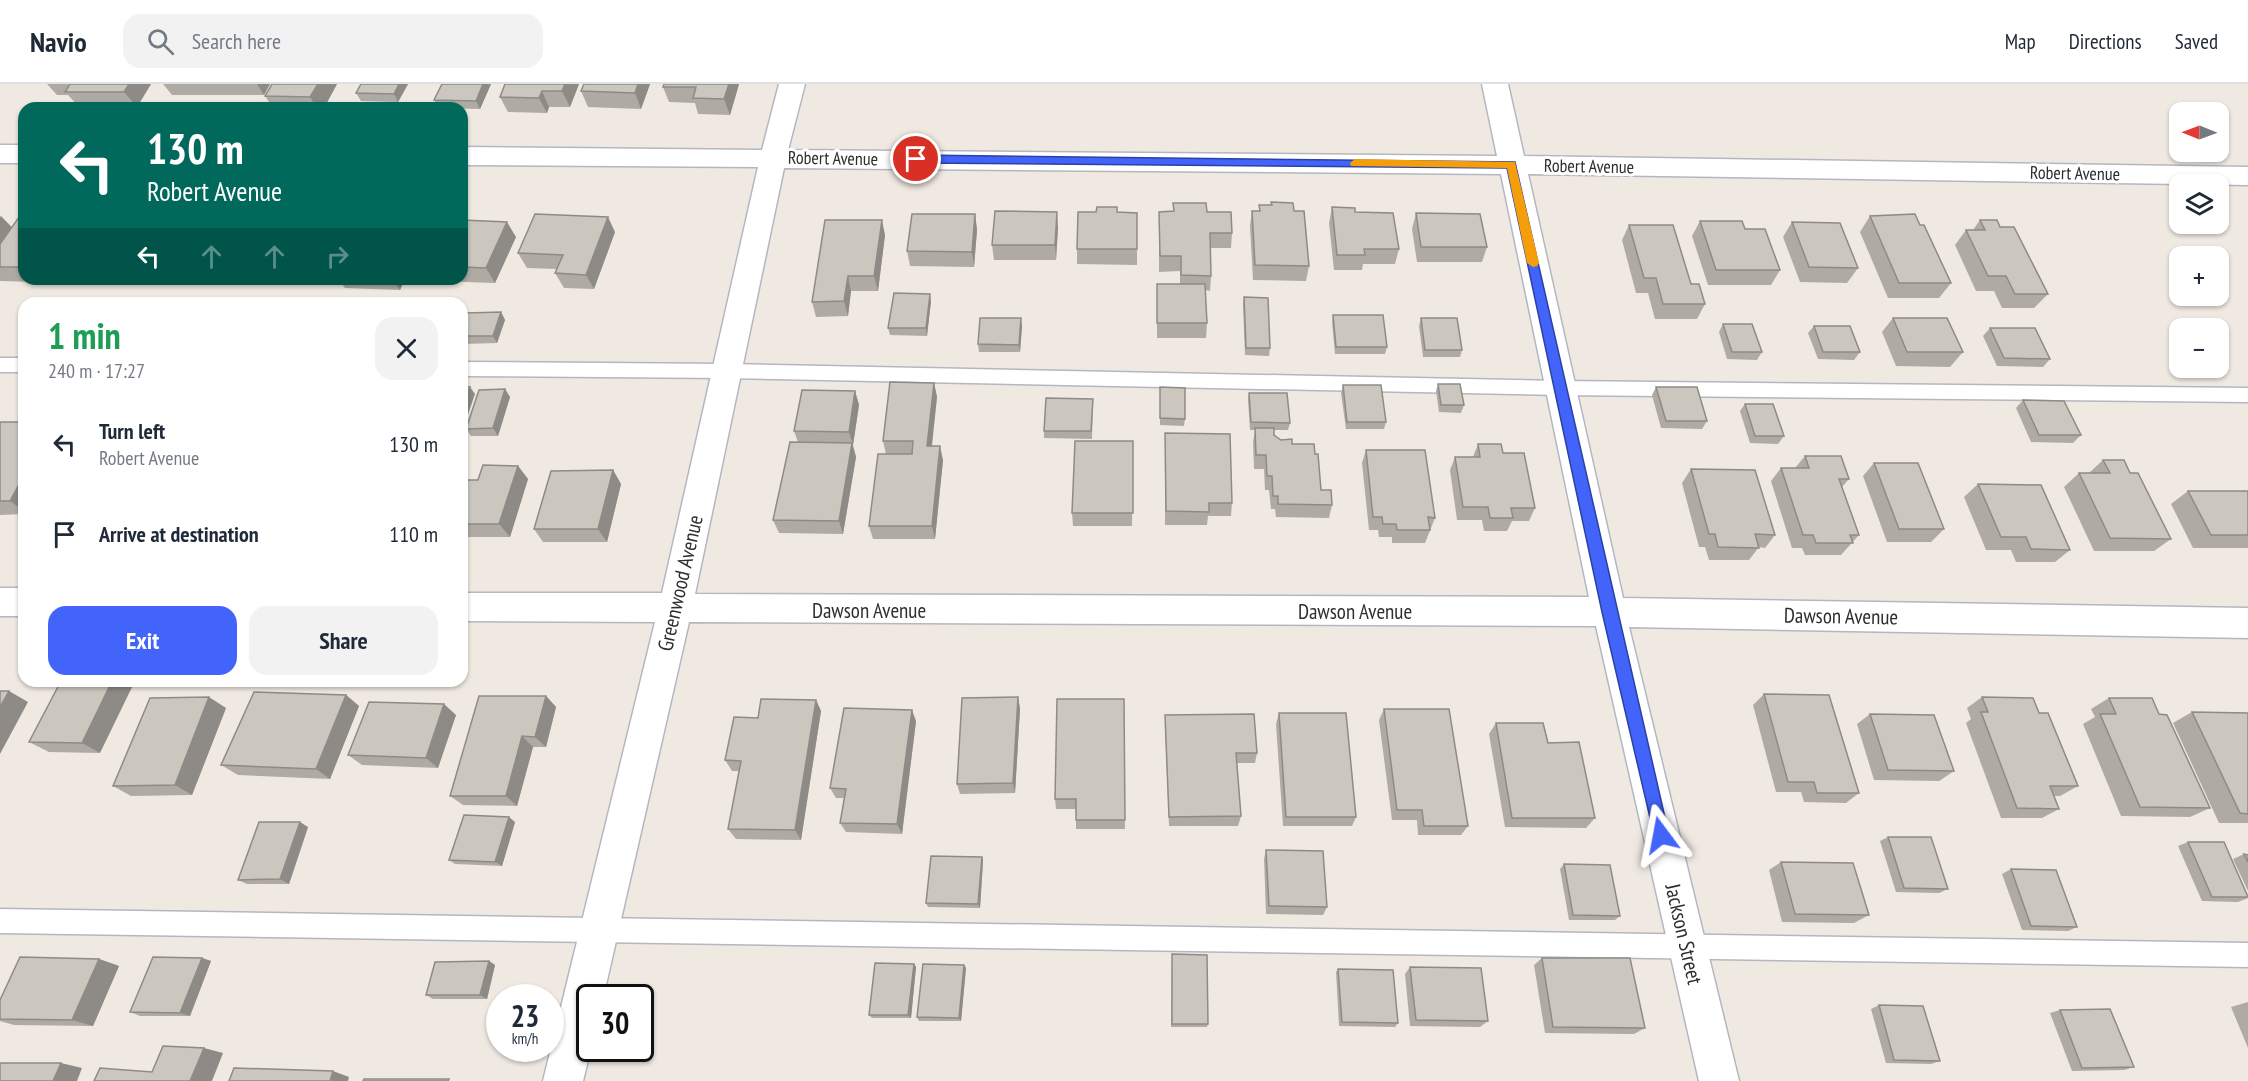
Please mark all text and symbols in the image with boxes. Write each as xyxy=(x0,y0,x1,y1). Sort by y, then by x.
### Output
search box xyxy=(123,14,543,68)
text: Navio xyxy=(30,23,87,60)
icon: search xyxy=(144,25,177,58)
text: Search here xyxy=(192,27,281,55)
text: Map xyxy=(2005,28,2036,55)
text: Directions xyxy=(2069,28,2142,55)
text: Saved xyxy=(2175,28,2218,55)
north arrow xyxy=(2169,102,2229,162)
map controls xyxy=(2169,102,2229,378)
text: 130 m xyxy=(147,121,244,176)
icon: left xyxy=(48,126,126,204)
pin xyxy=(890,133,941,184)
icon: arrive xyxy=(899,142,932,175)
street label: Robert Avenue xyxy=(788,146,878,170)
street label: Robert Avenue xyxy=(1544,154,1634,178)
street label: Robert Avenue xyxy=(2030,161,2120,185)
text: Robert Avenue xyxy=(147,174,282,208)
button: layers xyxy=(2169,174,2229,234)
icon: left xyxy=(132,240,165,273)
icon: ahead xyxy=(195,240,228,273)
icon: ahead xyxy=(258,240,291,273)
icon: right xyxy=(321,240,354,273)
button: + xyxy=(2169,246,2229,306)
text: 1 min xyxy=(48,312,121,359)
button: close xyxy=(375,317,438,380)
button: − xyxy=(2169,318,2229,378)
text: 240 m · 17:27 xyxy=(48,358,145,384)
text: Turn left xyxy=(99,417,165,445)
icon: left xyxy=(48,428,81,461)
text: 130 m xyxy=(389,430,438,458)
text: Robert Avenue xyxy=(99,445,199,471)
street label: Greenwood Avenue xyxy=(651,512,709,654)
icon: arrive xyxy=(48,518,81,551)
text: Arrive at destination xyxy=(99,520,259,548)
text: 110 m xyxy=(389,520,438,548)
street label: Dawson Avenue xyxy=(812,597,926,624)
street label: Dawson Avenue xyxy=(1298,598,1412,625)
street label: Dawson Avenue xyxy=(1784,602,1898,630)
button: Exit xyxy=(48,606,237,675)
button: Share xyxy=(249,606,438,675)
position arrow xyxy=(1629,803,1693,867)
street label: Jackson Street xyxy=(1659,880,1709,987)
speed limit sign: 30 xyxy=(576,984,654,1062)
text: 23 xyxy=(511,996,539,1035)
text: km/h xyxy=(512,1029,538,1048)

